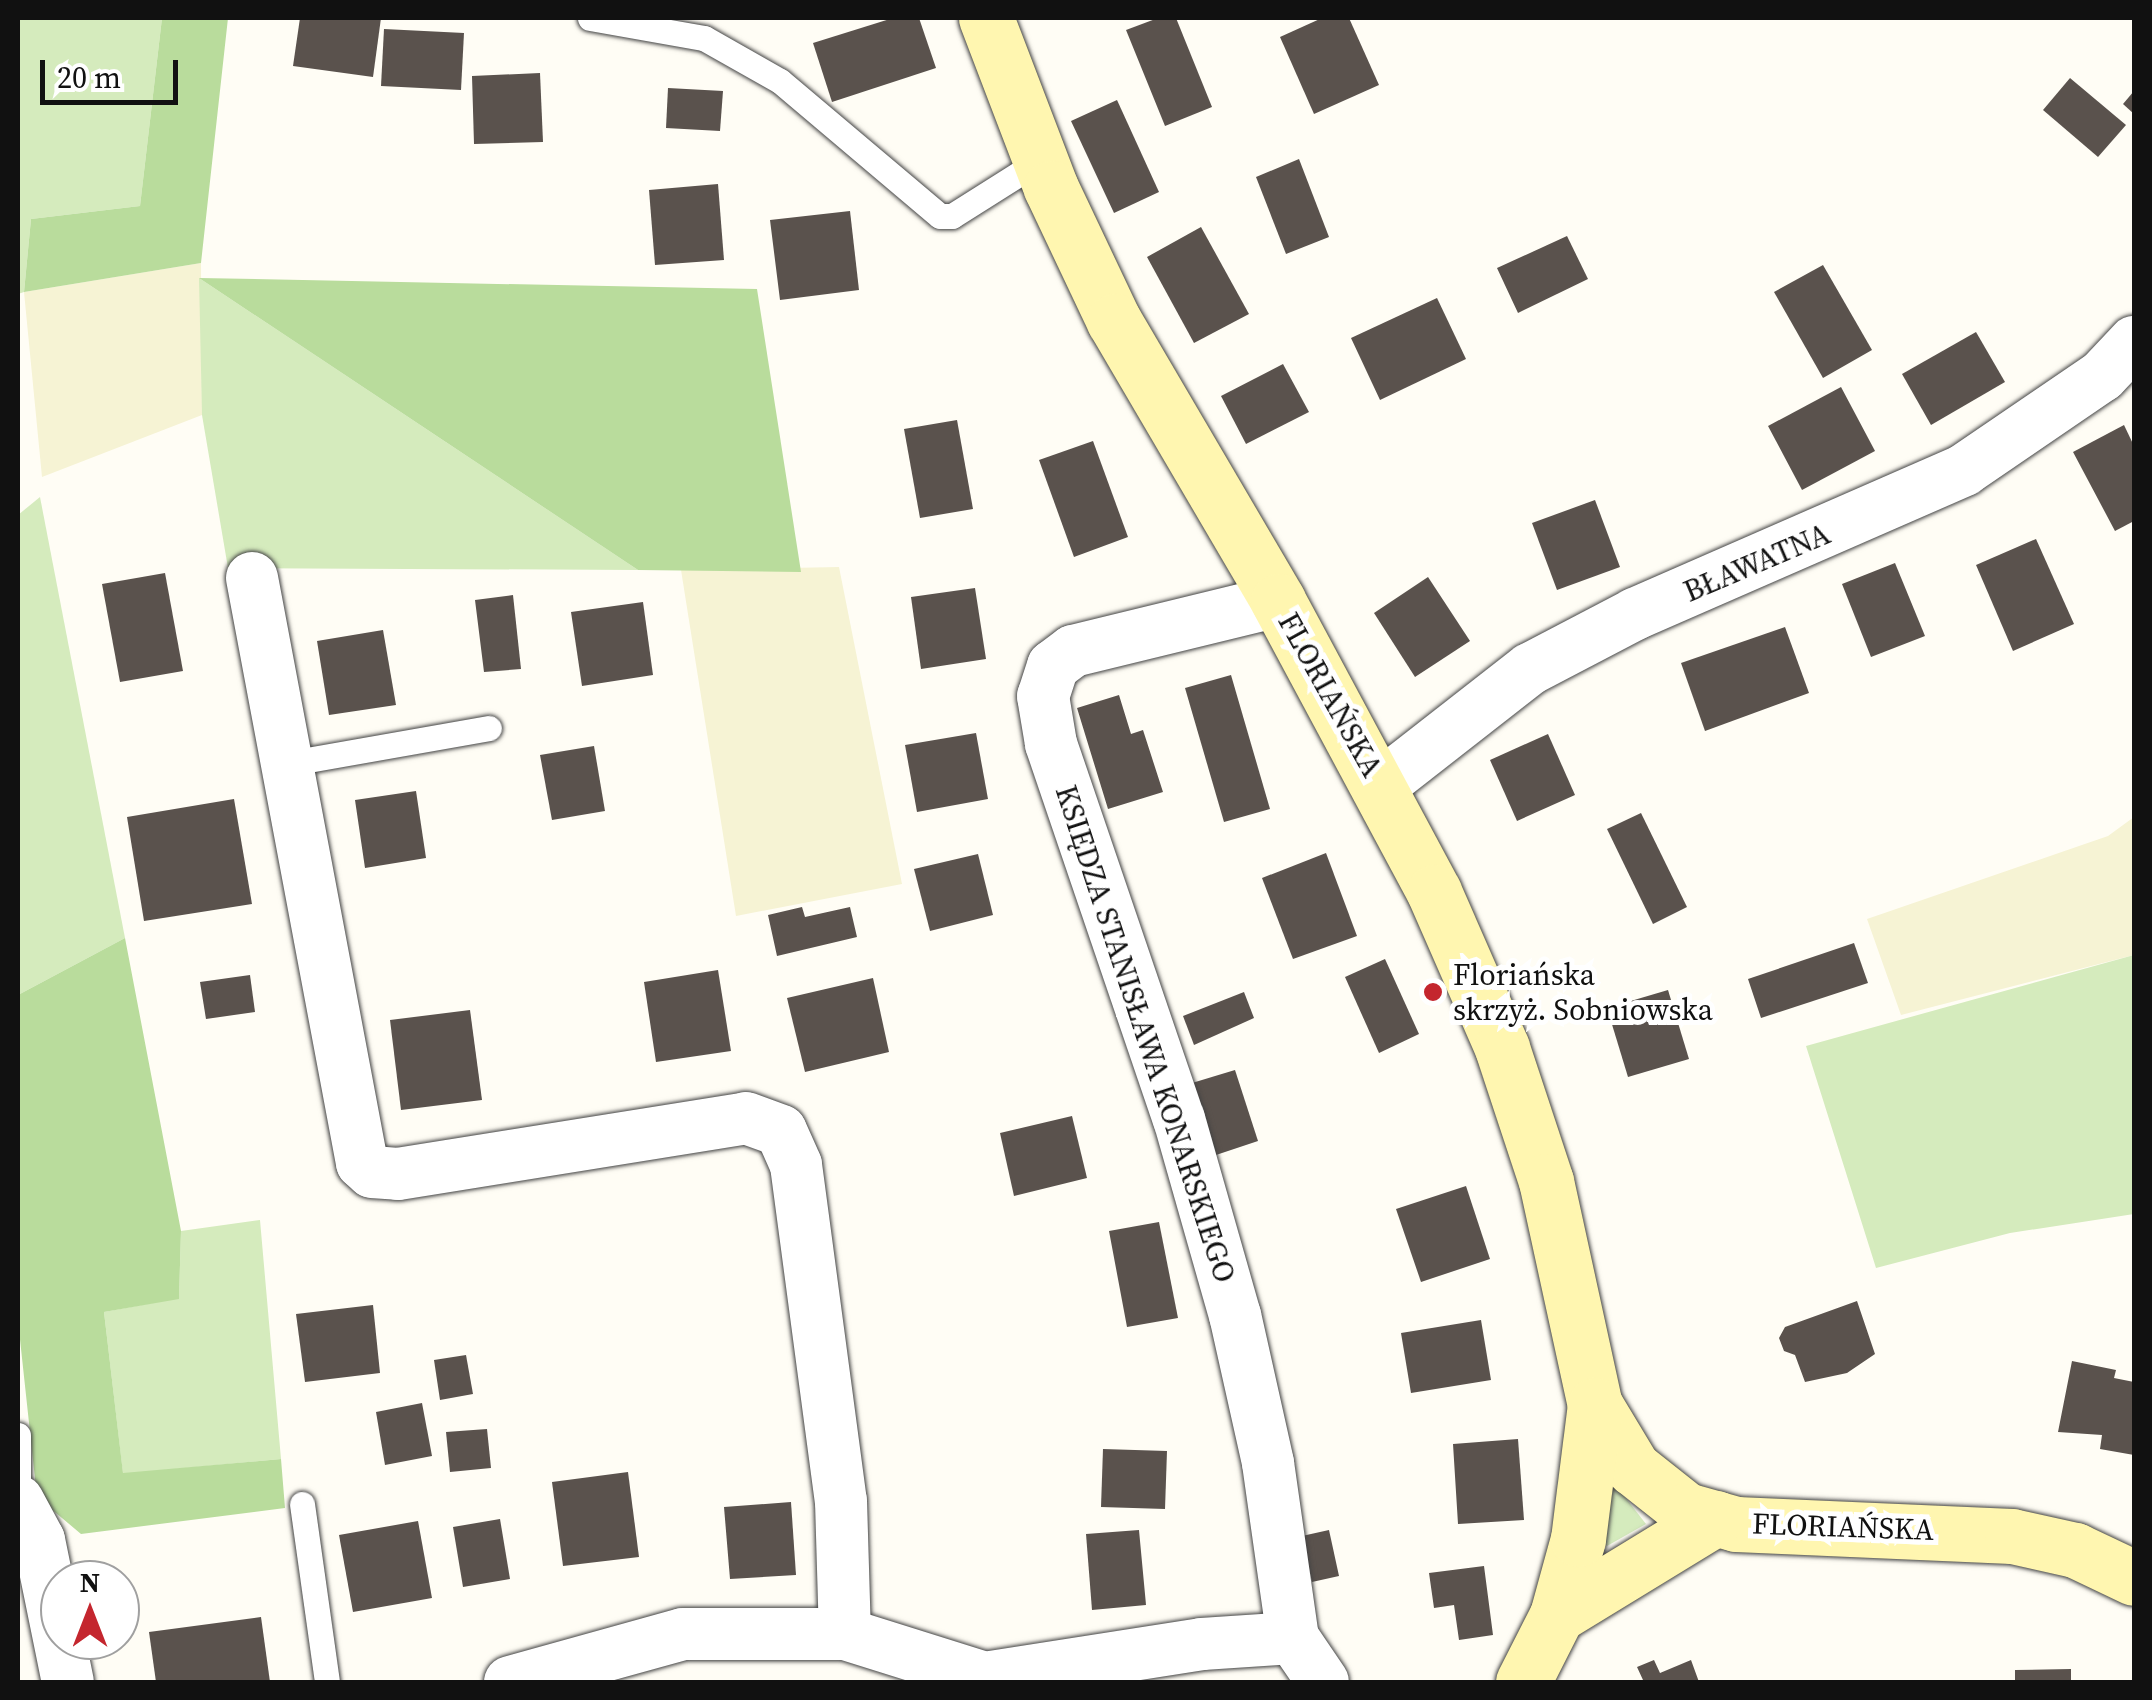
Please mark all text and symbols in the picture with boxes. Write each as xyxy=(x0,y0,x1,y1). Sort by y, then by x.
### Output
scale bar xyxy=(45,40,182,102)
text: 20 m xyxy=(57,57,121,98)
street label: BŁAWATNA xyxy=(1678,516,1836,610)
street label: FLORIAŃSKA xyxy=(1270,607,1390,783)
street label: KSIĘDZA STANISŁAWA KONARSKIEGO xyxy=(1047,781,1243,1287)
place label: Floriańska skrzyż. Sobniowska xyxy=(1453,957,1713,1028)
marker: Floriańska skrzyż. Sobniowska xyxy=(1422,981,1444,1003)
street label: FLORIAŃSKA xyxy=(1751,1506,1935,1548)
north arrow xyxy=(40,1560,140,1660)
text: N xyxy=(80,1563,100,1601)

